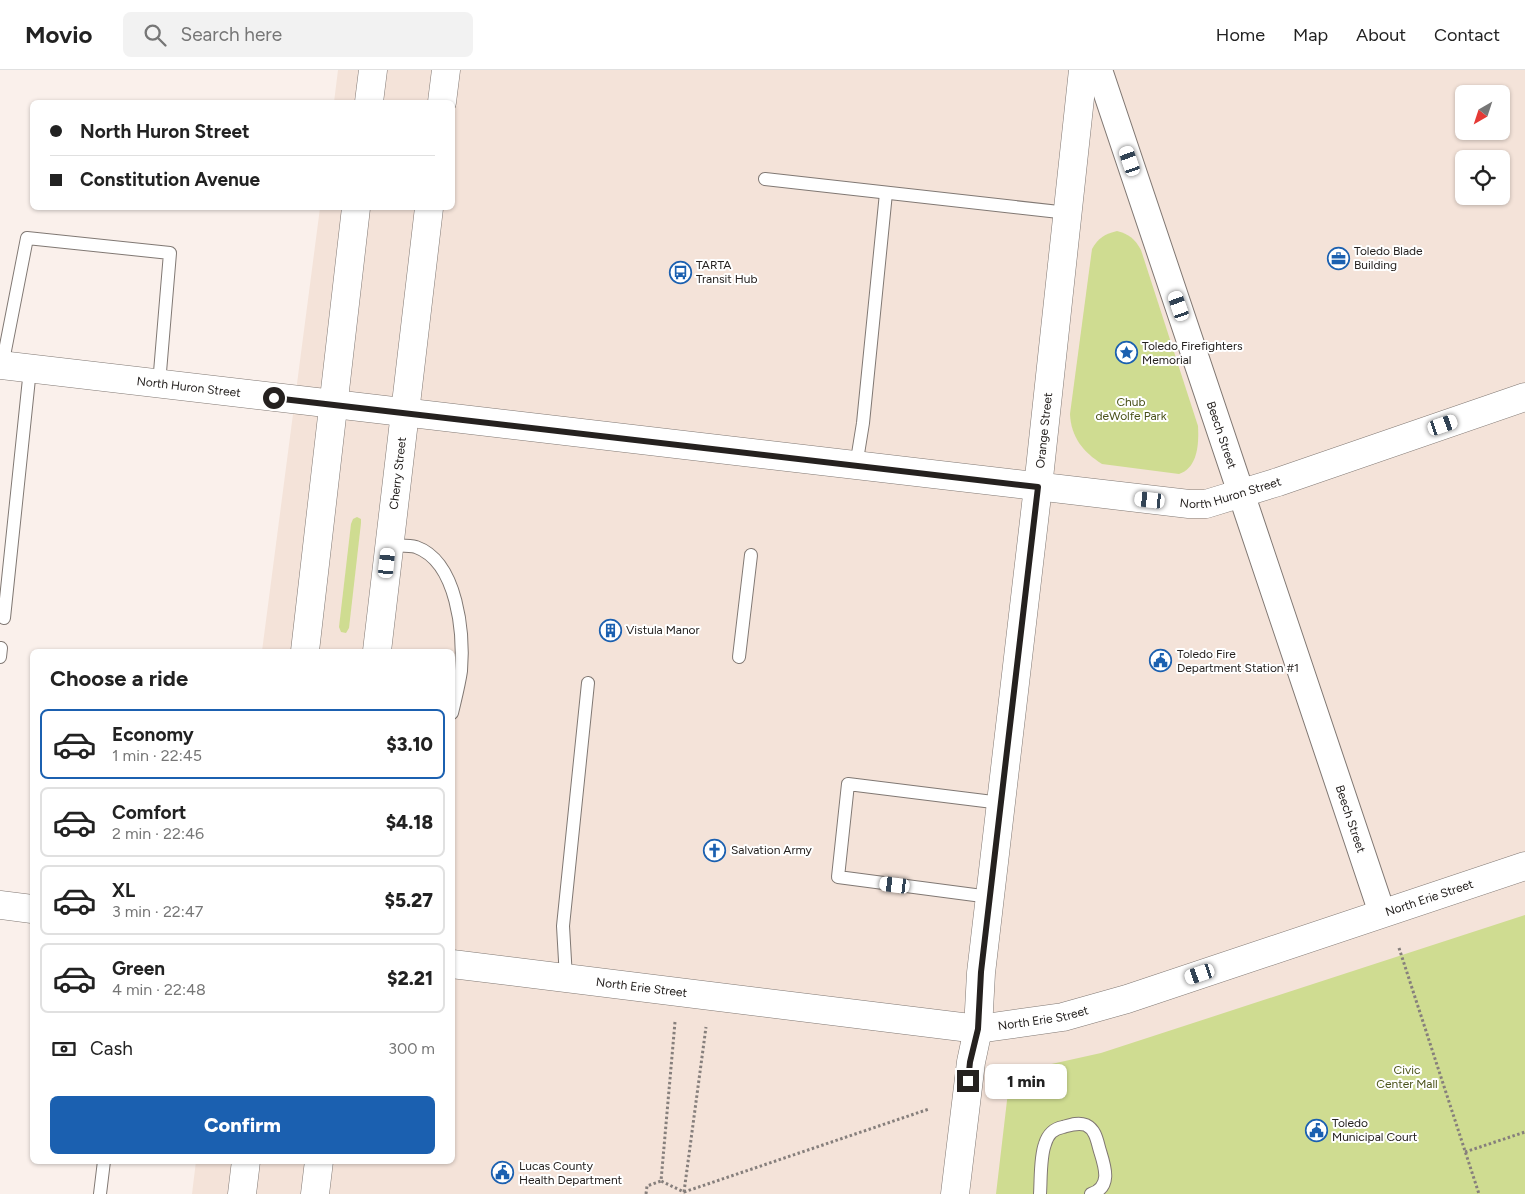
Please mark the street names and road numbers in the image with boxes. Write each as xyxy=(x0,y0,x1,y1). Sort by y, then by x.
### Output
street label: North Huron Street xyxy=(136,374,242,400)
street label: Orange Street xyxy=(1033,391,1055,469)
street label: Beech Street xyxy=(1204,399,1239,471)
street label: Cherry Street xyxy=(387,436,409,510)
street label: North Huron Street xyxy=(1179,474,1283,511)
street label: Beech Street xyxy=(1333,783,1368,855)
street label: North Erie Street xyxy=(1384,877,1475,919)
street label: North Erie Street xyxy=(595,975,688,1000)
street label: North Erie Street xyxy=(997,1003,1090,1033)

